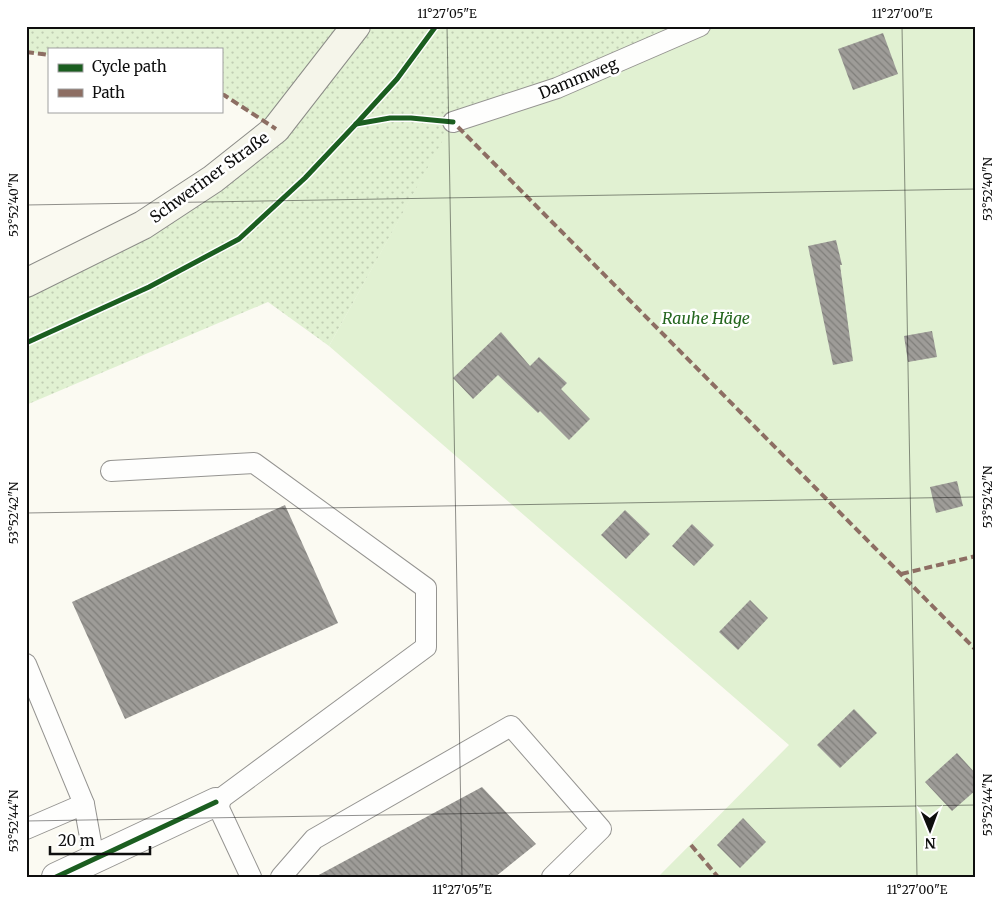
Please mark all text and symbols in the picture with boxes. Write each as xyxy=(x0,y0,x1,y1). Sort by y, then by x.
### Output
text: 11°27'05"E xyxy=(417,6,477,21)
text: 11°27'00"E xyxy=(872,6,933,21)
legend xyxy=(48,48,222,112)
street label: Dammweg xyxy=(536,53,621,103)
text: Cycle path xyxy=(92,57,167,76)
text: Path xyxy=(92,83,125,102)
street label: Schweriner Straße xyxy=(146,127,272,227)
text: 53°52'40"N xyxy=(980,156,995,221)
text: 53°52'40"N xyxy=(6,172,21,237)
park label: Rauhe Häge xyxy=(662,308,750,328)
text: 53°52'42"N xyxy=(980,465,995,528)
text: 53°52'42"N xyxy=(6,481,21,544)
text: 53°52'44"N xyxy=(980,773,995,836)
text: 53°52'44"N xyxy=(6,789,21,852)
north arrow xyxy=(904,806,954,856)
scale bar xyxy=(50,823,150,855)
text: 20 m xyxy=(58,831,95,850)
text: N xyxy=(925,834,936,852)
text: 11°27'05"E xyxy=(432,882,492,897)
text: 11°27'00"E xyxy=(887,882,948,897)

